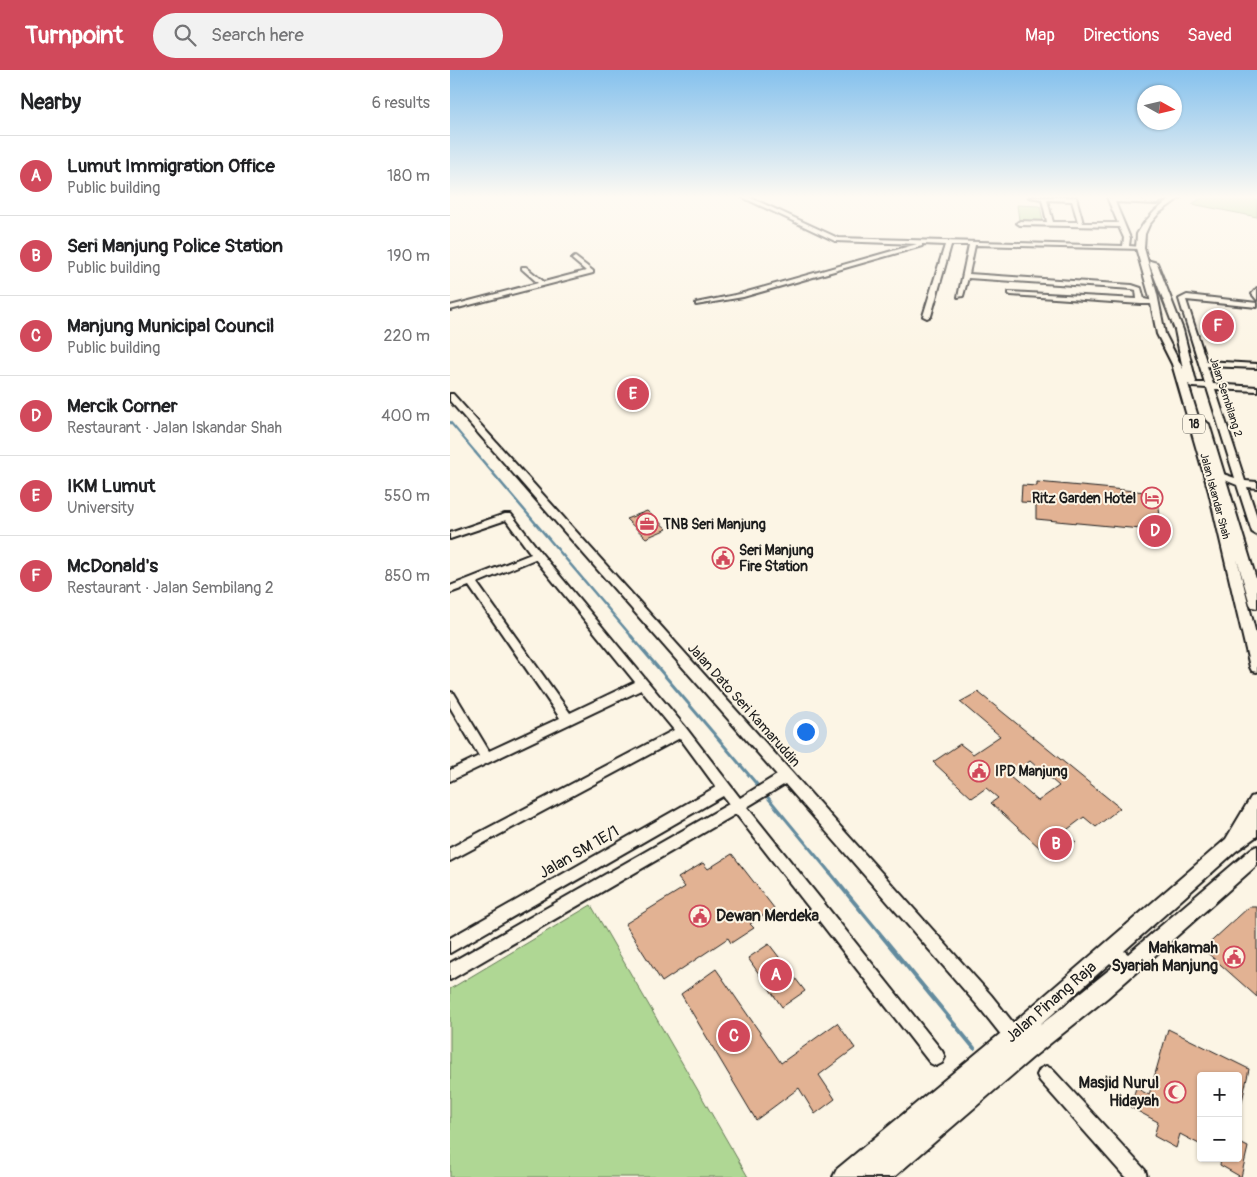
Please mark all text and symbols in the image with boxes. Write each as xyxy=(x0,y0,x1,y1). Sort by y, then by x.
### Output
search box xyxy=(153,13,503,58)
text: Turnpoint xyxy=(25,21,123,50)
icon: search xyxy=(171,21,199,49)
text: Search here xyxy=(211,23,304,47)
text: Map xyxy=(1025,24,1055,47)
text: Directions xyxy=(1083,24,1159,47)
text: Saved xyxy=(1187,24,1232,47)
north arrow xyxy=(1137,85,1182,130)
text: Nearby xyxy=(20,89,81,116)
text: 6 results xyxy=(372,93,430,113)
text: Lumut Immigration Office xyxy=(67,154,275,178)
text: A xyxy=(31,166,41,186)
text: 180 m xyxy=(387,166,430,186)
text: Public building xyxy=(67,178,160,198)
text: Seri Manjung Police Station xyxy=(67,234,283,258)
text: B xyxy=(31,246,41,266)
text: 190 m xyxy=(387,246,430,266)
text: Public building xyxy=(67,258,160,278)
pin: F xyxy=(1202,307,1234,345)
text: Manjung Municipal Council xyxy=(67,314,274,338)
text: C xyxy=(31,326,41,346)
text: 220 m xyxy=(384,326,430,346)
text: Public building xyxy=(67,338,160,358)
street label: Jalan Sembilang 2 xyxy=(1207,356,1245,438)
pin: E xyxy=(617,375,649,413)
text: Mercik Corner xyxy=(67,394,178,418)
text: D xyxy=(31,406,41,426)
text: 400 m xyxy=(381,406,430,426)
road number: 18 xyxy=(1183,414,1205,434)
text: Restaurant · Jalan Iskandar Shah xyxy=(67,418,282,438)
street label: Jalan Iskandar Shah xyxy=(1197,451,1233,541)
text: IKM Lumut xyxy=(67,474,155,498)
text: E xyxy=(32,486,40,506)
text: 550 m xyxy=(384,486,430,506)
hotel icon: Ritz Garden Hotel xyxy=(1140,486,1164,510)
place label: Ritz Garden Hotel xyxy=(1032,490,1136,507)
text: University xyxy=(67,498,134,518)
office icon: TNB Seri Manjung xyxy=(635,512,659,536)
pin: D xyxy=(1139,512,1171,550)
place label: TNB Seri Manjung xyxy=(662,516,766,533)
place label: Seri Manjung Fire Station xyxy=(739,542,814,575)
public building icon: Seri Manjung Fire Station xyxy=(711,546,735,570)
text: McDonald's xyxy=(67,554,158,578)
text: F xyxy=(31,566,41,586)
text: 850 m xyxy=(385,566,430,586)
text: Restaurant · Jalan Sembilang 2 xyxy=(67,578,274,598)
street label: Jalan Dato Seri Kamaruddin xyxy=(684,640,804,770)
your location xyxy=(793,719,819,745)
public building icon: IPD Manjung xyxy=(967,759,991,783)
place label: IPD Manjung xyxy=(995,763,1068,780)
street label: Jalan SM 1E/1 xyxy=(535,821,623,883)
pin: B xyxy=(1040,825,1072,863)
public building icon: Dewan Merdeka xyxy=(688,904,712,928)
place label: Dewan Merdeka xyxy=(716,906,820,926)
place label: Mahkamah Syariah Manjung xyxy=(1111,938,1218,976)
public building icon: Mahkamah Syariah Manjung xyxy=(1222,945,1246,969)
pin: A xyxy=(760,956,792,994)
street label: Jalan Pinang Raja xyxy=(1001,957,1101,1047)
pin: C xyxy=(718,1017,750,1055)
map controls xyxy=(1197,1072,1242,1162)
button: + xyxy=(1197,1072,1242,1117)
place label: Masjid Nurul Hidayah xyxy=(1079,1073,1159,1111)
mosque icon: Masjid Nurul Hidayah xyxy=(1163,1080,1187,1104)
button: − xyxy=(1197,1117,1242,1162)

